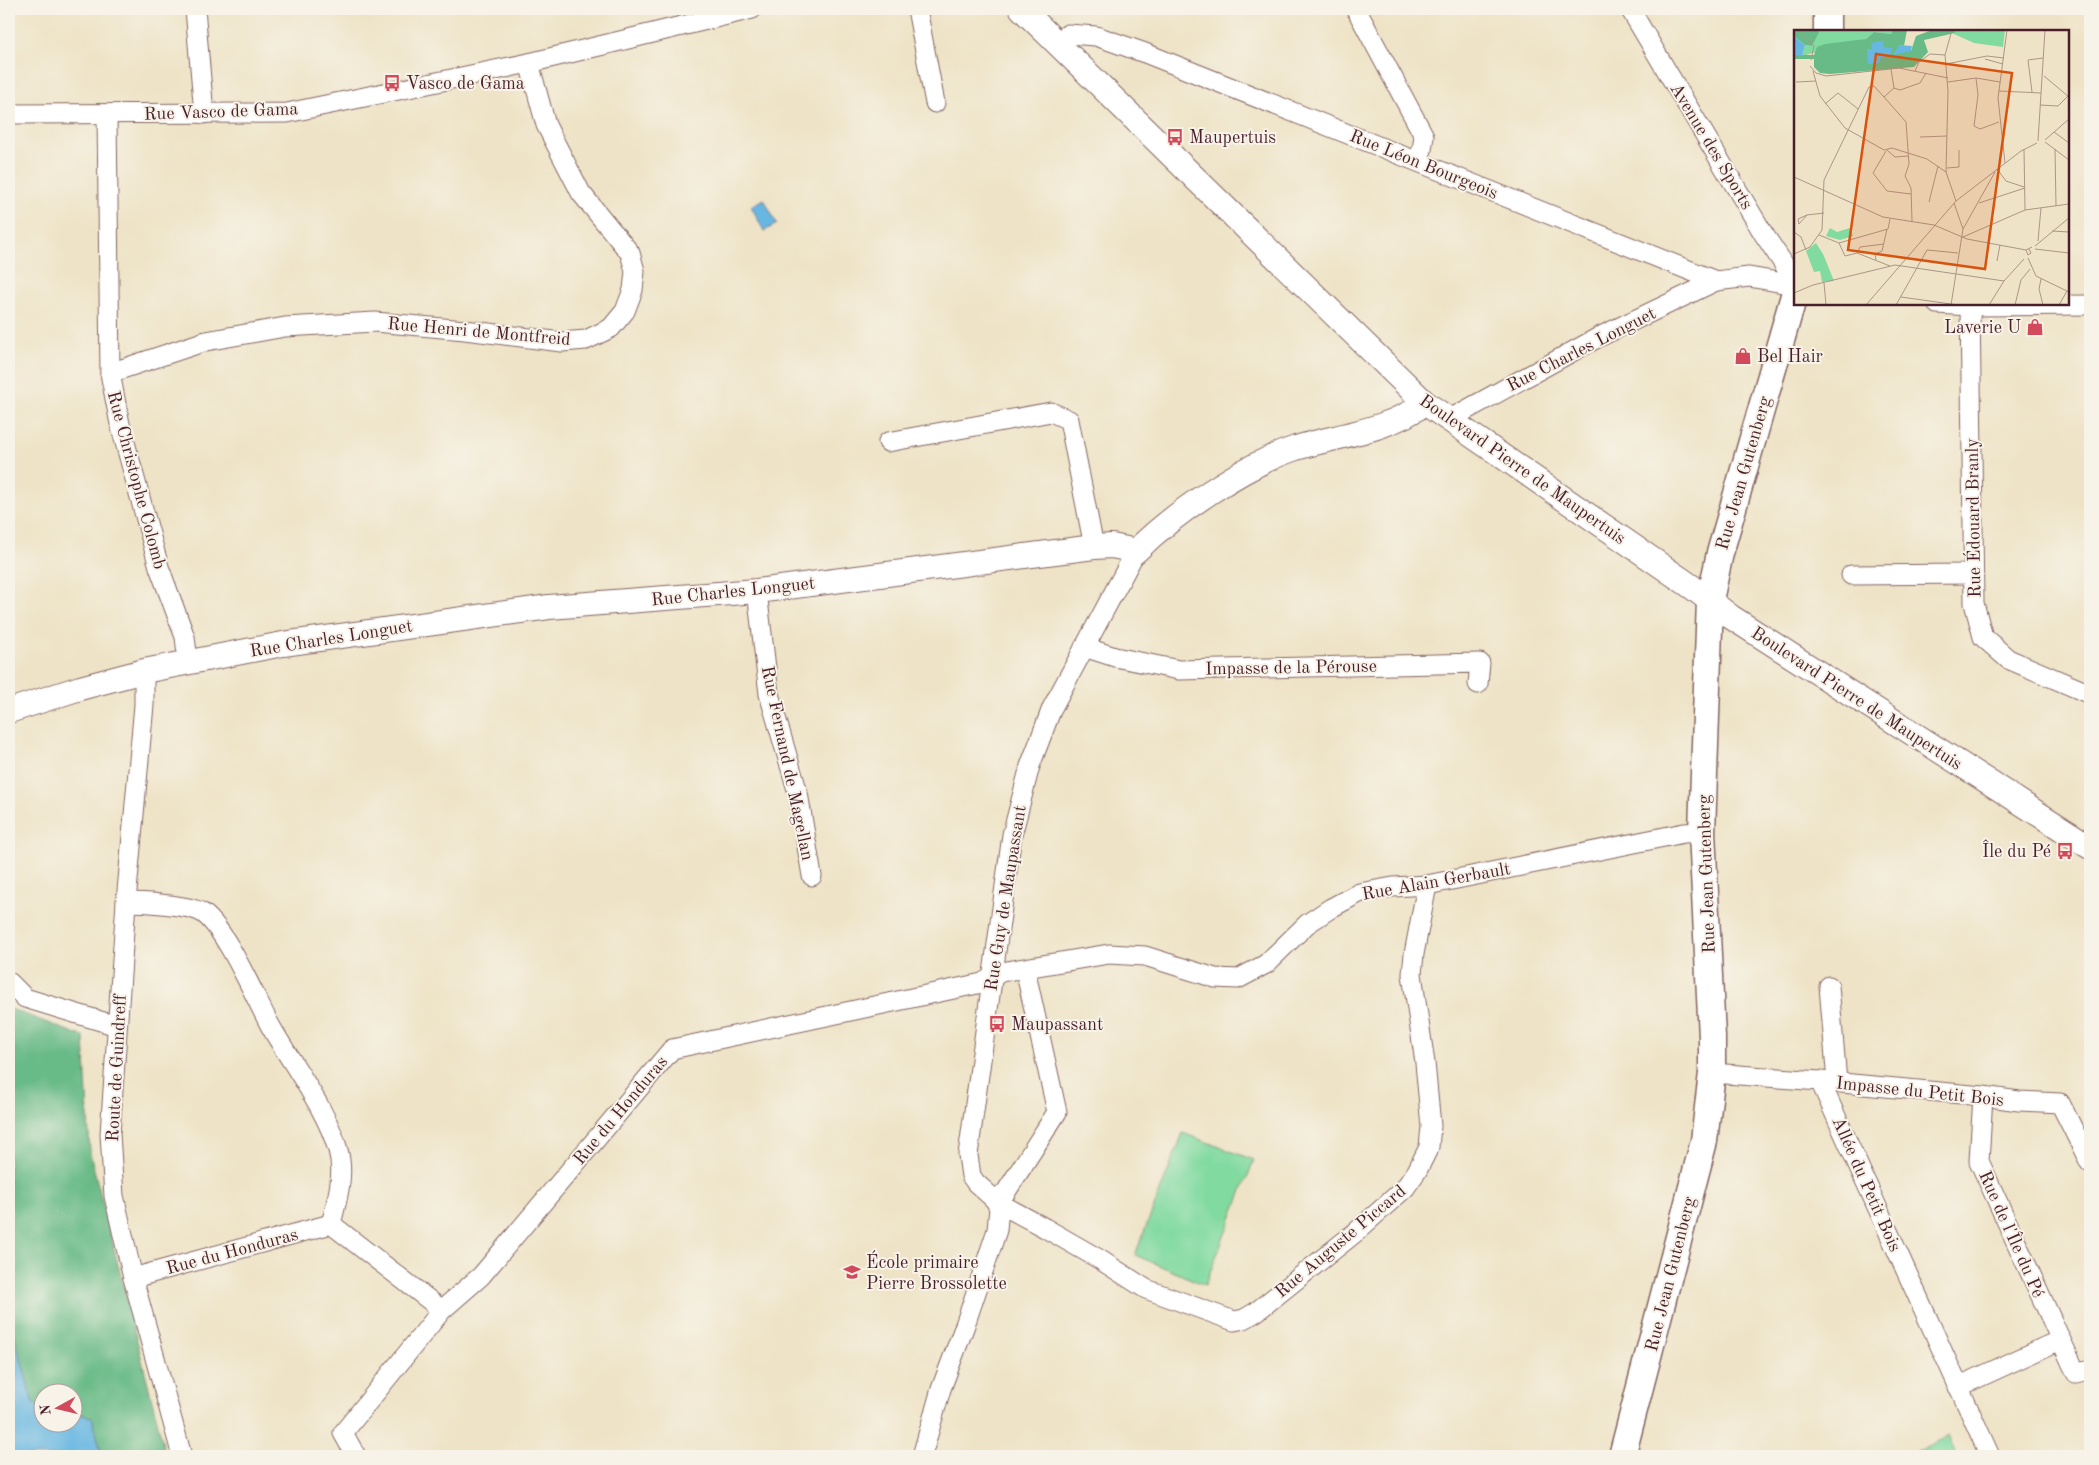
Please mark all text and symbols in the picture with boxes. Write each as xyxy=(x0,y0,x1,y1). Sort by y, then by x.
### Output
inset map xyxy=(1794,30,2069,305)
bus stop icon: Vasco de Gama xyxy=(382,73,402,93)
place label: Vasco de Gama xyxy=(406,75,525,93)
street label: Avenue des Sports xyxy=(1666,80,1756,213)
street label: Rue Vasco de Gama xyxy=(143,100,299,124)
bus stop icon: Maupertuis xyxy=(1165,127,1185,147)
street label: Rue Léon Bourgeois xyxy=(1347,127,1500,203)
place label: Maupertuis xyxy=(1189,129,1276,147)
street label: Rue Charles Longuet xyxy=(1504,305,1659,395)
street label: Rue Henri de Montfreid xyxy=(387,315,571,349)
shop icon: Laverie U xyxy=(2025,317,2045,337)
place label: Laverie U xyxy=(1944,319,2021,337)
shop icon: Bel Hair xyxy=(1733,346,1753,366)
place label: Bel Hair xyxy=(1757,348,1824,366)
street label: Rue Christophe Colomb xyxy=(104,389,168,571)
street label: Boulevard Pierre de Maupertuis xyxy=(1416,392,1629,548)
street label: Rue Jean Gutenberg xyxy=(1713,394,1775,552)
street label: Rue Édouard Branly xyxy=(1960,438,1984,598)
street label: Rue Charles Longuet xyxy=(650,574,816,610)
street label: Rue Charles Longuet xyxy=(248,617,414,661)
street label: Boulevard Pierre de Maupertuis xyxy=(1748,624,1965,774)
street label: Impasse de la Pérouse xyxy=(1205,658,1377,678)
street label: Rue Fernand de Magellan xyxy=(758,664,816,862)
street label: Rue Jean Gutenberg xyxy=(1695,794,1719,954)
street label: Rue Guy de Maupassant xyxy=(982,804,1030,992)
place label: Île du Pé xyxy=(1982,839,2051,861)
bus stop icon: Île du Pé xyxy=(2055,841,2075,861)
street label: Rue Alain Gerbault xyxy=(1361,860,1512,904)
street label: Route de Guindreff xyxy=(104,993,130,1142)
bus stop icon: Maupassant xyxy=(987,1014,1007,1034)
place label: Maupassant xyxy=(1011,1016,1103,1034)
street label: Rue du Honduras xyxy=(570,1053,671,1168)
street label: Impasse du Petit Bois xyxy=(1835,1074,2005,1110)
street label: Allée du Petit Bois xyxy=(1828,1114,1904,1255)
street label: Rue de l'Île du Pé xyxy=(1975,1167,2051,1300)
street label: Rue Auguste Piccard xyxy=(1272,1182,1409,1302)
street label: Rue Jean Gutenberg xyxy=(1643,1195,1699,1354)
street label: Rue du Honduras xyxy=(164,1226,300,1278)
place label: École primaire Pierre Brossolette xyxy=(866,1250,1007,1293)
school or university icon: École primaire Pierre Brossolette xyxy=(842,1262,862,1282)
north arrow xyxy=(32,1382,82,1432)
text: N xyxy=(38,1403,54,1416)

